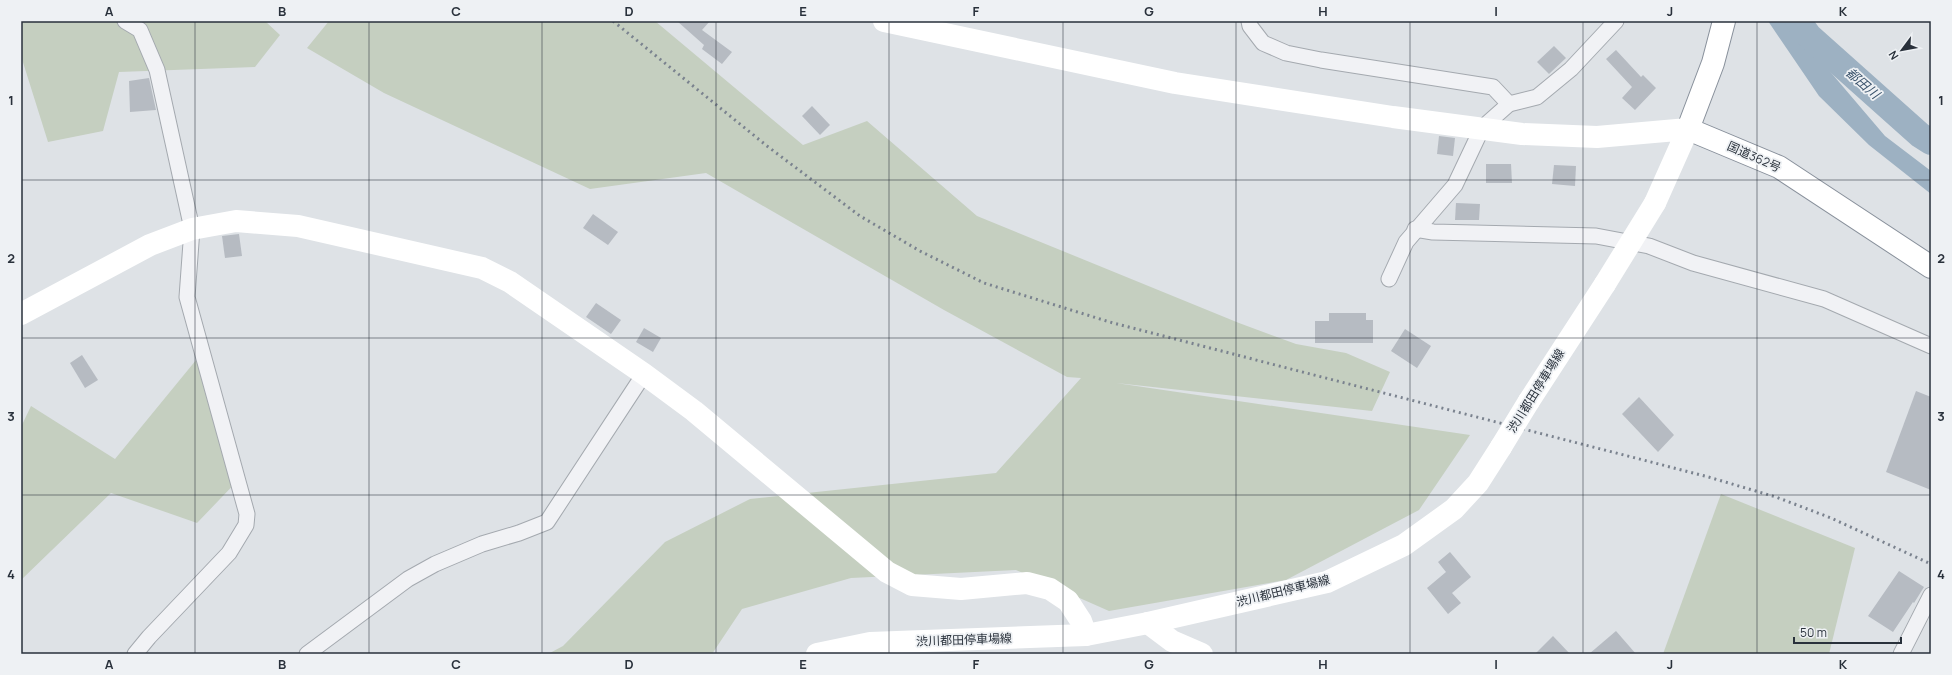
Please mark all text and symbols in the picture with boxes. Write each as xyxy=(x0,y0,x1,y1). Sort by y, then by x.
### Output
text: A xyxy=(105,2,114,20)
text: B xyxy=(278,2,286,20)
text: C xyxy=(451,2,461,20)
text: D xyxy=(624,2,634,20)
text: E xyxy=(799,2,807,20)
text: F xyxy=(973,2,980,20)
text: G xyxy=(1144,2,1154,20)
text: H xyxy=(1318,2,1328,20)
text: I xyxy=(1494,2,1498,20)
text: J xyxy=(1667,2,1673,20)
text: K xyxy=(1839,2,1848,20)
north arrow xyxy=(1882,30,1922,70)
text: N xyxy=(1885,48,1902,63)
water label: 都田川 xyxy=(1842,63,1885,104)
text: 1 xyxy=(8,91,14,109)
text: 1 xyxy=(1938,91,1944,109)
street label: 国道362号 xyxy=(1725,137,1784,176)
text: 2 xyxy=(7,249,15,267)
text: 2 xyxy=(1937,249,1945,267)
street label: 渋川都田停車場線 xyxy=(1503,346,1568,436)
text: 3 xyxy=(7,407,15,425)
text: 3 xyxy=(1937,407,1945,425)
text: 4 xyxy=(7,565,15,583)
text: 4 xyxy=(1937,565,1945,583)
street label: 渋川都田停車場線 xyxy=(1234,571,1332,610)
scale bar xyxy=(1794,619,1901,645)
text: 50 m xyxy=(1800,624,1827,641)
street label: 渋川都田停車場線 xyxy=(916,629,1012,650)
text: A xyxy=(105,655,114,673)
text: B xyxy=(278,655,286,673)
text: C xyxy=(451,655,461,673)
text: D xyxy=(624,655,634,673)
text: E xyxy=(799,655,807,673)
text: F xyxy=(973,655,980,673)
text: G xyxy=(1144,655,1154,673)
text: H xyxy=(1318,655,1328,673)
text: I xyxy=(1494,655,1498,673)
text: J xyxy=(1667,655,1673,673)
text: K xyxy=(1839,655,1848,673)

